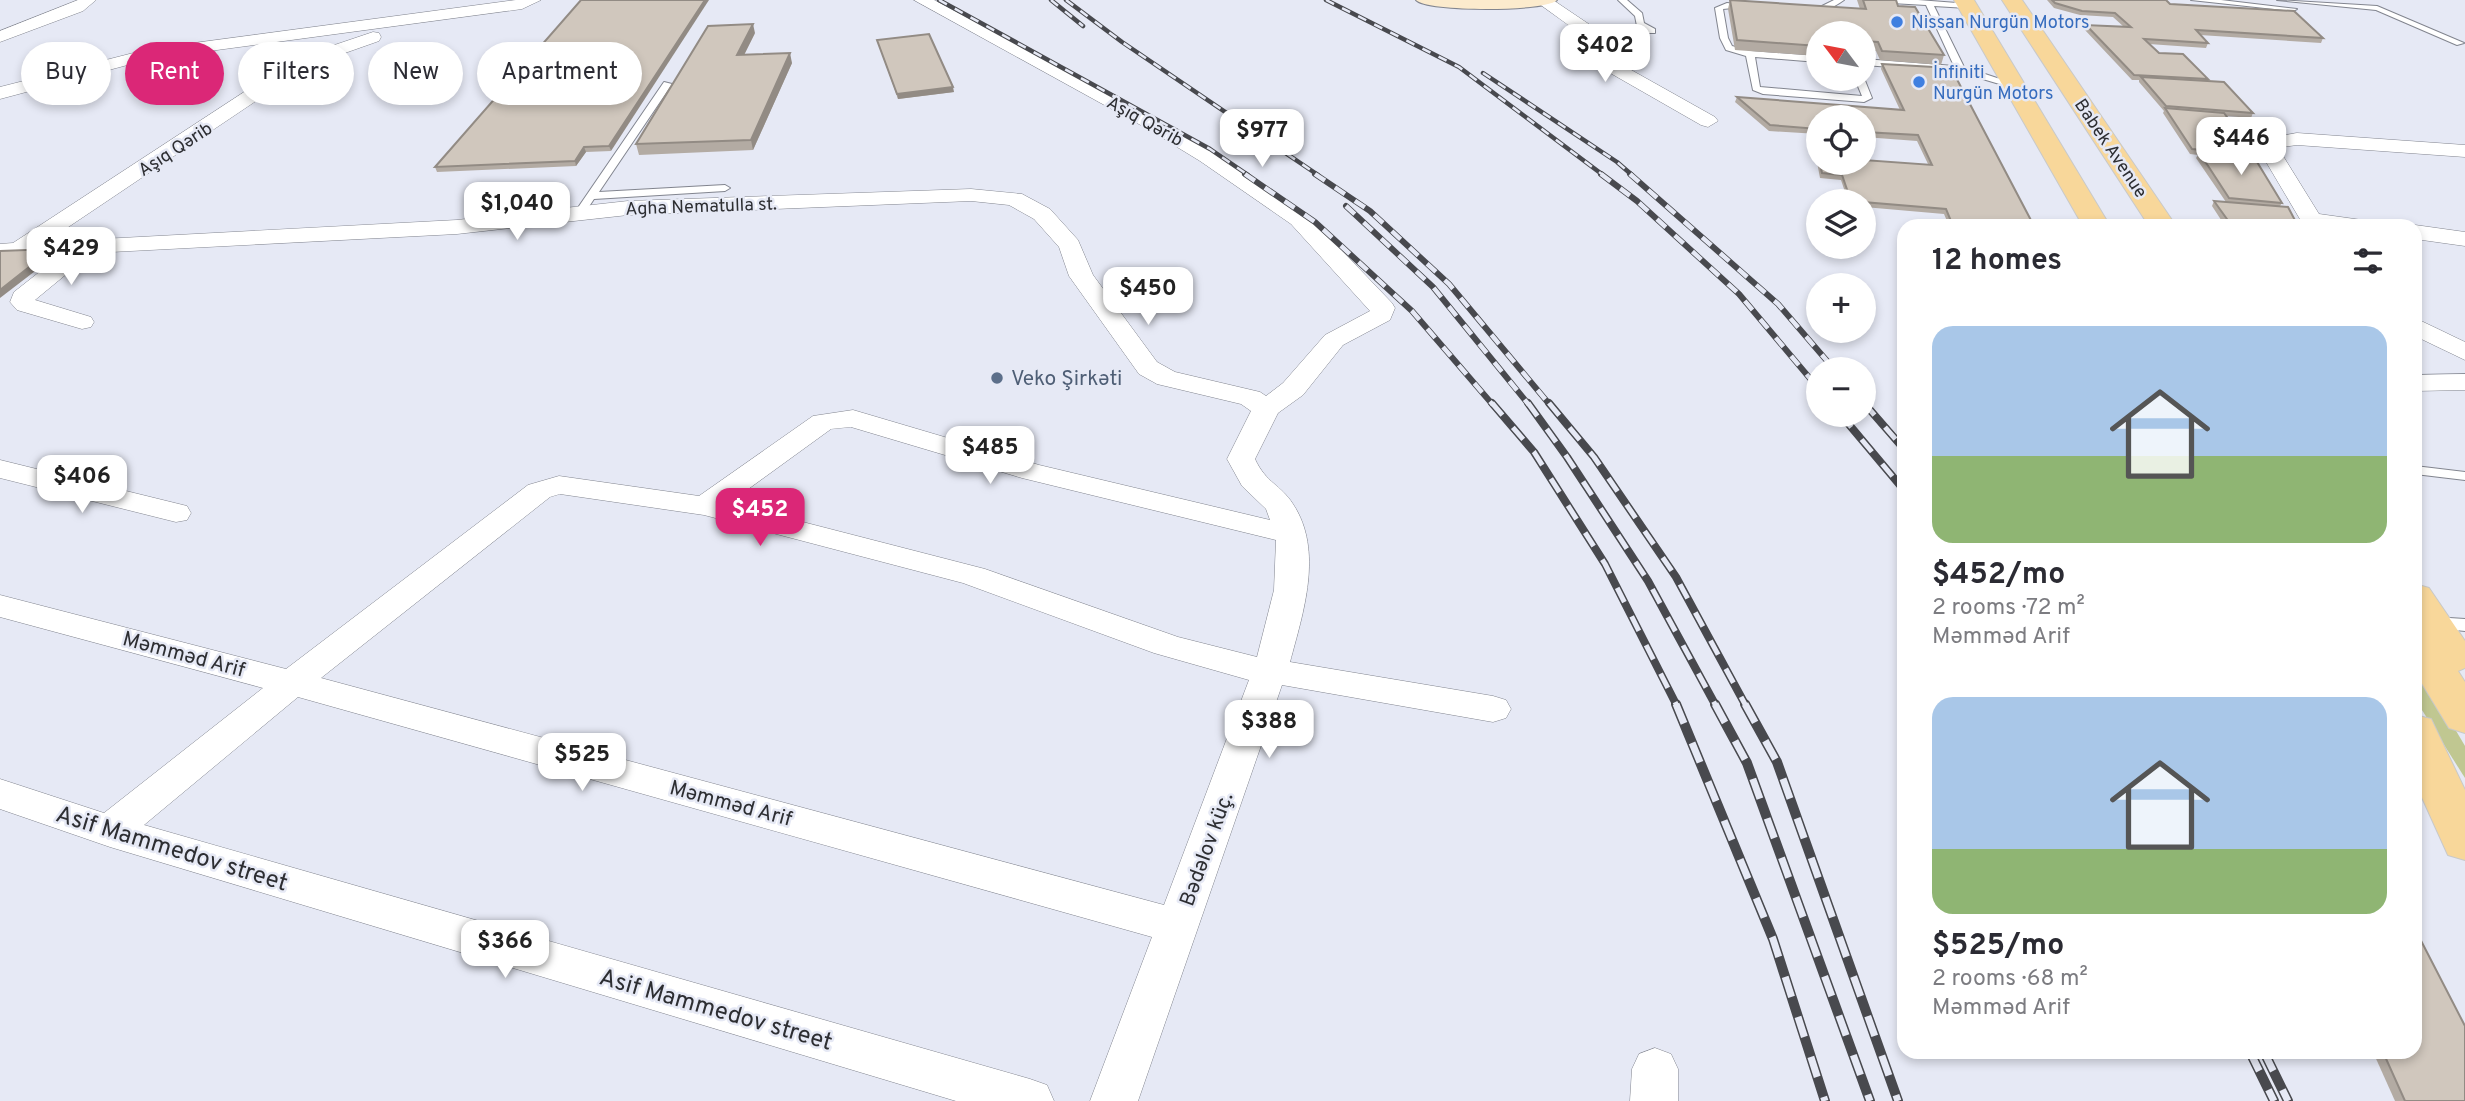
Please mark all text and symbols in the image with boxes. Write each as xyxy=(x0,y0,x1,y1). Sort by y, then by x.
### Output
place label: Nissan Nurgün Motors xyxy=(1911,12,2090,35)
marker: Nissan Nurgün Motors xyxy=(1889,14,1905,30)
north arrow xyxy=(1806,21,1876,91)
map controls xyxy=(1806,21,1876,427)
pin: $402 xyxy=(1564,24,1646,84)
text: $402 xyxy=(1576,32,1634,61)
chip: Buy xyxy=(21,42,111,105)
chip: Rent xyxy=(125,42,224,105)
chip: Filters xyxy=(238,42,354,105)
chip: New xyxy=(368,42,463,105)
chip: Apartment xyxy=(477,42,642,105)
place label: İnfiniti Nurgün Motors xyxy=(1933,60,2053,106)
marker: İnfiniti Nurgün Motors xyxy=(1911,74,1927,90)
street label: Aşıq Qərib xyxy=(1102,92,1187,153)
street label: Babek Avenue xyxy=(2068,95,2151,203)
button: locate xyxy=(1806,105,1876,175)
pin: $977 xyxy=(1221,110,1303,169)
text: $977 xyxy=(1236,117,1288,146)
street label: Aşıq Qərib xyxy=(134,118,217,183)
pin: $446 xyxy=(2200,118,2282,177)
text: $446 xyxy=(2212,125,2270,154)
pin: $1,040 xyxy=(460,182,574,242)
button: layers xyxy=(1806,189,1876,259)
text: $1,040 xyxy=(480,190,554,219)
street label: Agha Nematulla st. xyxy=(625,193,777,222)
pin: $429 xyxy=(30,228,112,287)
text: $429 xyxy=(43,235,99,264)
icon: filters xyxy=(2349,242,2387,280)
text: 12 homes xyxy=(1932,243,2062,280)
pin: $450 xyxy=(1107,268,1189,327)
button: + xyxy=(1806,273,1876,343)
text: $450 xyxy=(1119,275,1177,304)
button: − xyxy=(1806,357,1876,427)
place label: Veko Şirkəti xyxy=(1011,366,1122,393)
marker: Veko Şirkəti xyxy=(989,370,1005,386)
icon: home xyxy=(2097,371,2223,497)
pin: $485 xyxy=(949,426,1031,486)
text: $485 xyxy=(961,434,1019,463)
pin: $406 xyxy=(41,456,123,515)
text: $406 xyxy=(53,463,111,492)
pin: $452 xyxy=(719,489,801,548)
text: $452 xyxy=(732,496,788,525)
text: $452/mo xyxy=(1932,557,2065,594)
text: 2 rooms · 72 m² xyxy=(1932,594,2085,623)
text: Məmməd Arif xyxy=(1932,623,2070,652)
street label: Məmməd Arif xyxy=(119,626,248,685)
pin: $388 xyxy=(1228,700,1310,760)
text: $388 xyxy=(1241,708,1297,737)
pin: $525 xyxy=(541,734,623,793)
text: $525 xyxy=(554,741,610,770)
icon: home xyxy=(2097,742,2223,868)
street label: Məmməd Arif xyxy=(666,775,795,834)
street label: Bədəlov küç. xyxy=(1174,789,1240,910)
street label: Asif Mammedov street xyxy=(52,800,291,899)
pin: $366 xyxy=(464,920,546,980)
text: $366 xyxy=(477,928,533,957)
text: $525/mo xyxy=(1932,928,2064,965)
street label: Asif Mammedov street xyxy=(595,963,835,1059)
text: 2 rooms · 68 m² xyxy=(1932,965,2088,994)
text: Məmməd Arif xyxy=(1932,994,2070,1023)

